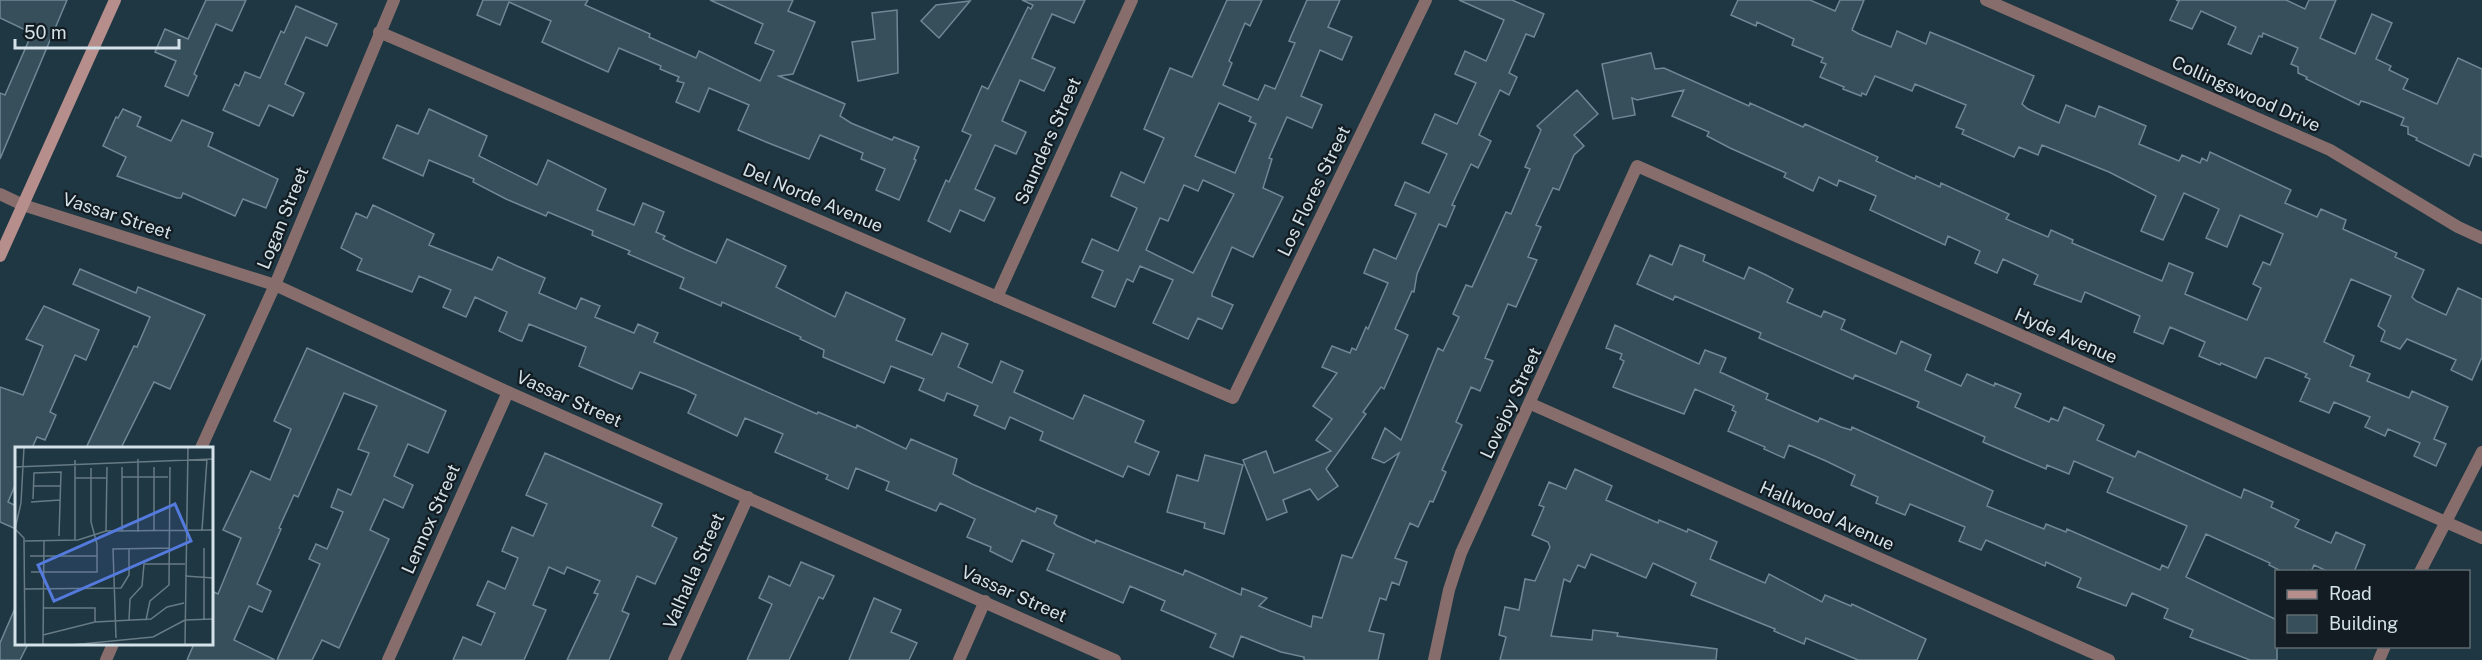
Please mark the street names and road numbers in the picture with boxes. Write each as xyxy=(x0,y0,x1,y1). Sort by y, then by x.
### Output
street label: Collingswood Drive xyxy=(2169,51,2324,136)
street label: Saunders Street xyxy=(1010,74,1085,208)
street label: Los Flores Street xyxy=(1273,122,1354,259)
street label: Del Norde Avenue xyxy=(740,159,886,237)
street label: Logan Street xyxy=(252,164,313,272)
street label: Vassar Street xyxy=(60,188,174,243)
street label: Hyde Avenue xyxy=(2012,304,2121,368)
street label: Lovejoy Street xyxy=(1476,344,1546,462)
street label: Vassar Street xyxy=(513,366,625,431)
street label: Lennox Street xyxy=(397,461,464,577)
street label: Hallwood Avenue xyxy=(1757,476,1898,555)
street label: Valhalla Street xyxy=(659,510,728,632)
street label: Vassar Street xyxy=(958,561,1070,626)

